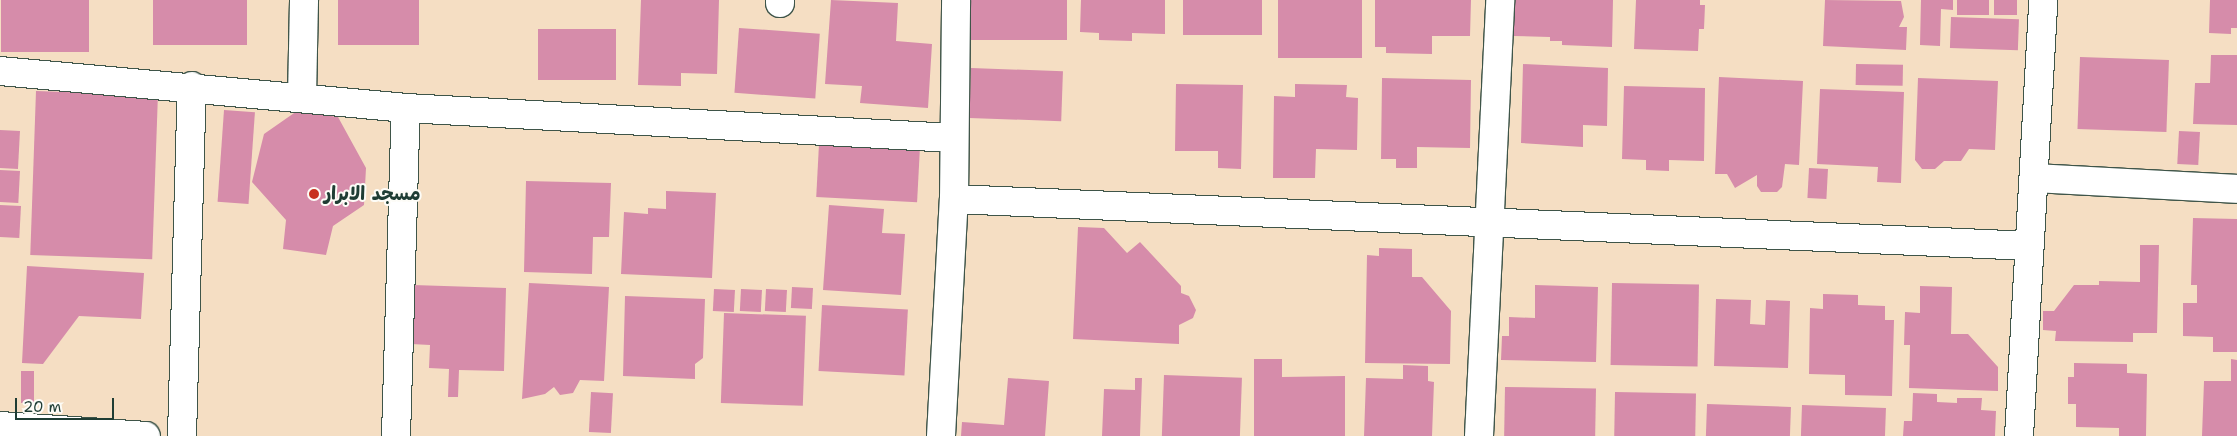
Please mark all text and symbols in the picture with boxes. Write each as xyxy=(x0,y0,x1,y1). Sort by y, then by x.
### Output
place label: مسجد الابرار xyxy=(324,183,420,205)
marker: مسجد الابرار xyxy=(308,188,320,200)
scale bar xyxy=(18,388,116,420)
text: 20 m xyxy=(23,397,62,417)

